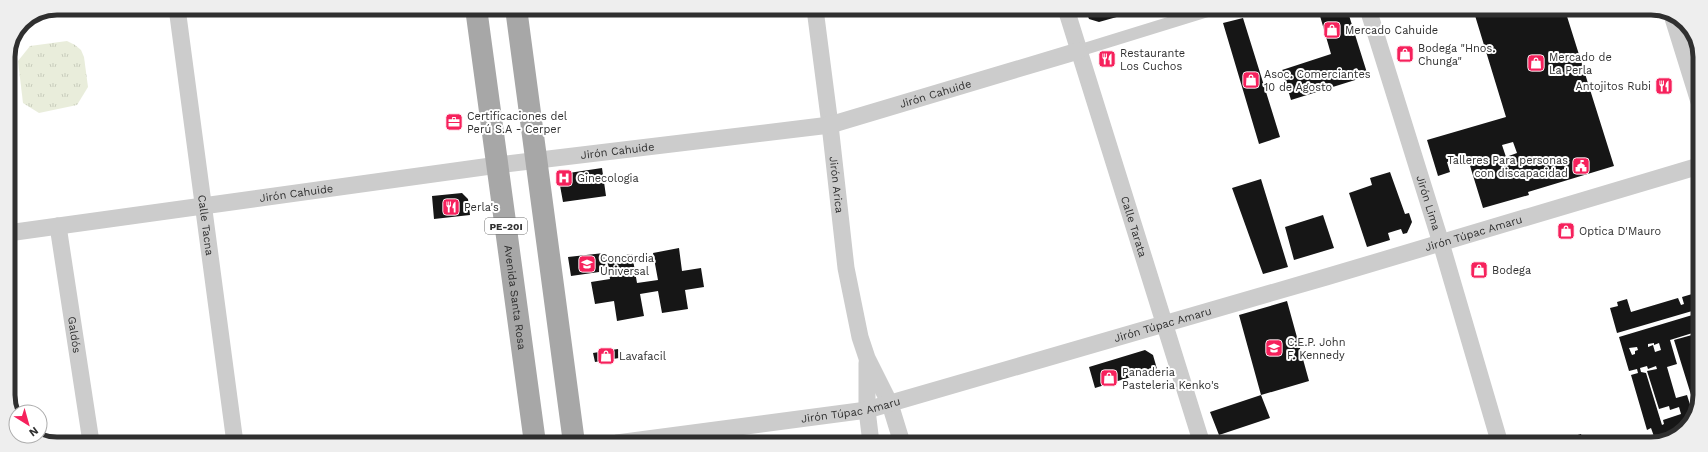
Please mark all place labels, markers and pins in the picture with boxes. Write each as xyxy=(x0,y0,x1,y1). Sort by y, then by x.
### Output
shop icon: Mercado Cahuide xyxy=(1322,20,1342,40)
place label: Mercado Cahuide xyxy=(1345,24,1438,37)
place label: Bodega "Hnos. Chunga" xyxy=(1418,42,1495,68)
shop icon: Bodega "Hnos. Chunga" xyxy=(1395,44,1415,64)
place label: Restaurante Los Cuchos xyxy=(1120,47,1185,73)
restaurant icon: Restaurante Los Cuchos xyxy=(1097,49,1117,69)
place label: Mercado de La Perla xyxy=(1549,51,1612,77)
shop icon: Mercado de La Perla xyxy=(1526,53,1546,73)
place label: Asoc. Comerciantes 10 de Agosto xyxy=(1264,68,1371,94)
shop icon: Asoc. Comerciantes 10 de Agosto xyxy=(1241,70,1261,90)
restaurant icon: Antojitos Rubi xyxy=(1654,76,1674,96)
place label: Antojitos Rubi xyxy=(1575,80,1651,93)
place label: Certificaciones del Perú S.A - Cerper xyxy=(467,110,568,136)
office icon: Certificaciones del Perú S.A - Cerper xyxy=(444,112,464,132)
place label: Talleres Para personas con discapacidad xyxy=(1447,154,1568,180)
public building icon: Talleres Para personas con discapacidad xyxy=(1571,156,1591,176)
hospital icon: Ginecologia xyxy=(554,168,574,188)
place label: Ginecologia xyxy=(577,172,639,185)
restaurant icon: Perla's xyxy=(441,197,461,217)
place label: Perla's xyxy=(464,201,499,214)
shop icon: Optica D'Mauro xyxy=(1556,221,1576,241)
place label: Optica D'Mauro xyxy=(1579,225,1661,238)
place label: Concordia Universal xyxy=(600,252,654,278)
school or university icon: Concordia Universal xyxy=(577,254,597,274)
shop icon: Bodega xyxy=(1469,260,1489,280)
place label: Bodega xyxy=(1492,264,1531,277)
place label: C.E.P. John F. Kennedy xyxy=(1287,336,1346,362)
school or university icon: C.E.P. John F. Kennedy xyxy=(1264,338,1284,358)
shop icon: Lavafacil xyxy=(596,346,616,366)
place label: Lavafacil xyxy=(619,350,667,363)
place label: Panaderia Pasteleria Kenko's xyxy=(1122,366,1219,392)
shop icon: Panaderia Pasteleria Kenko's xyxy=(1099,368,1119,388)

